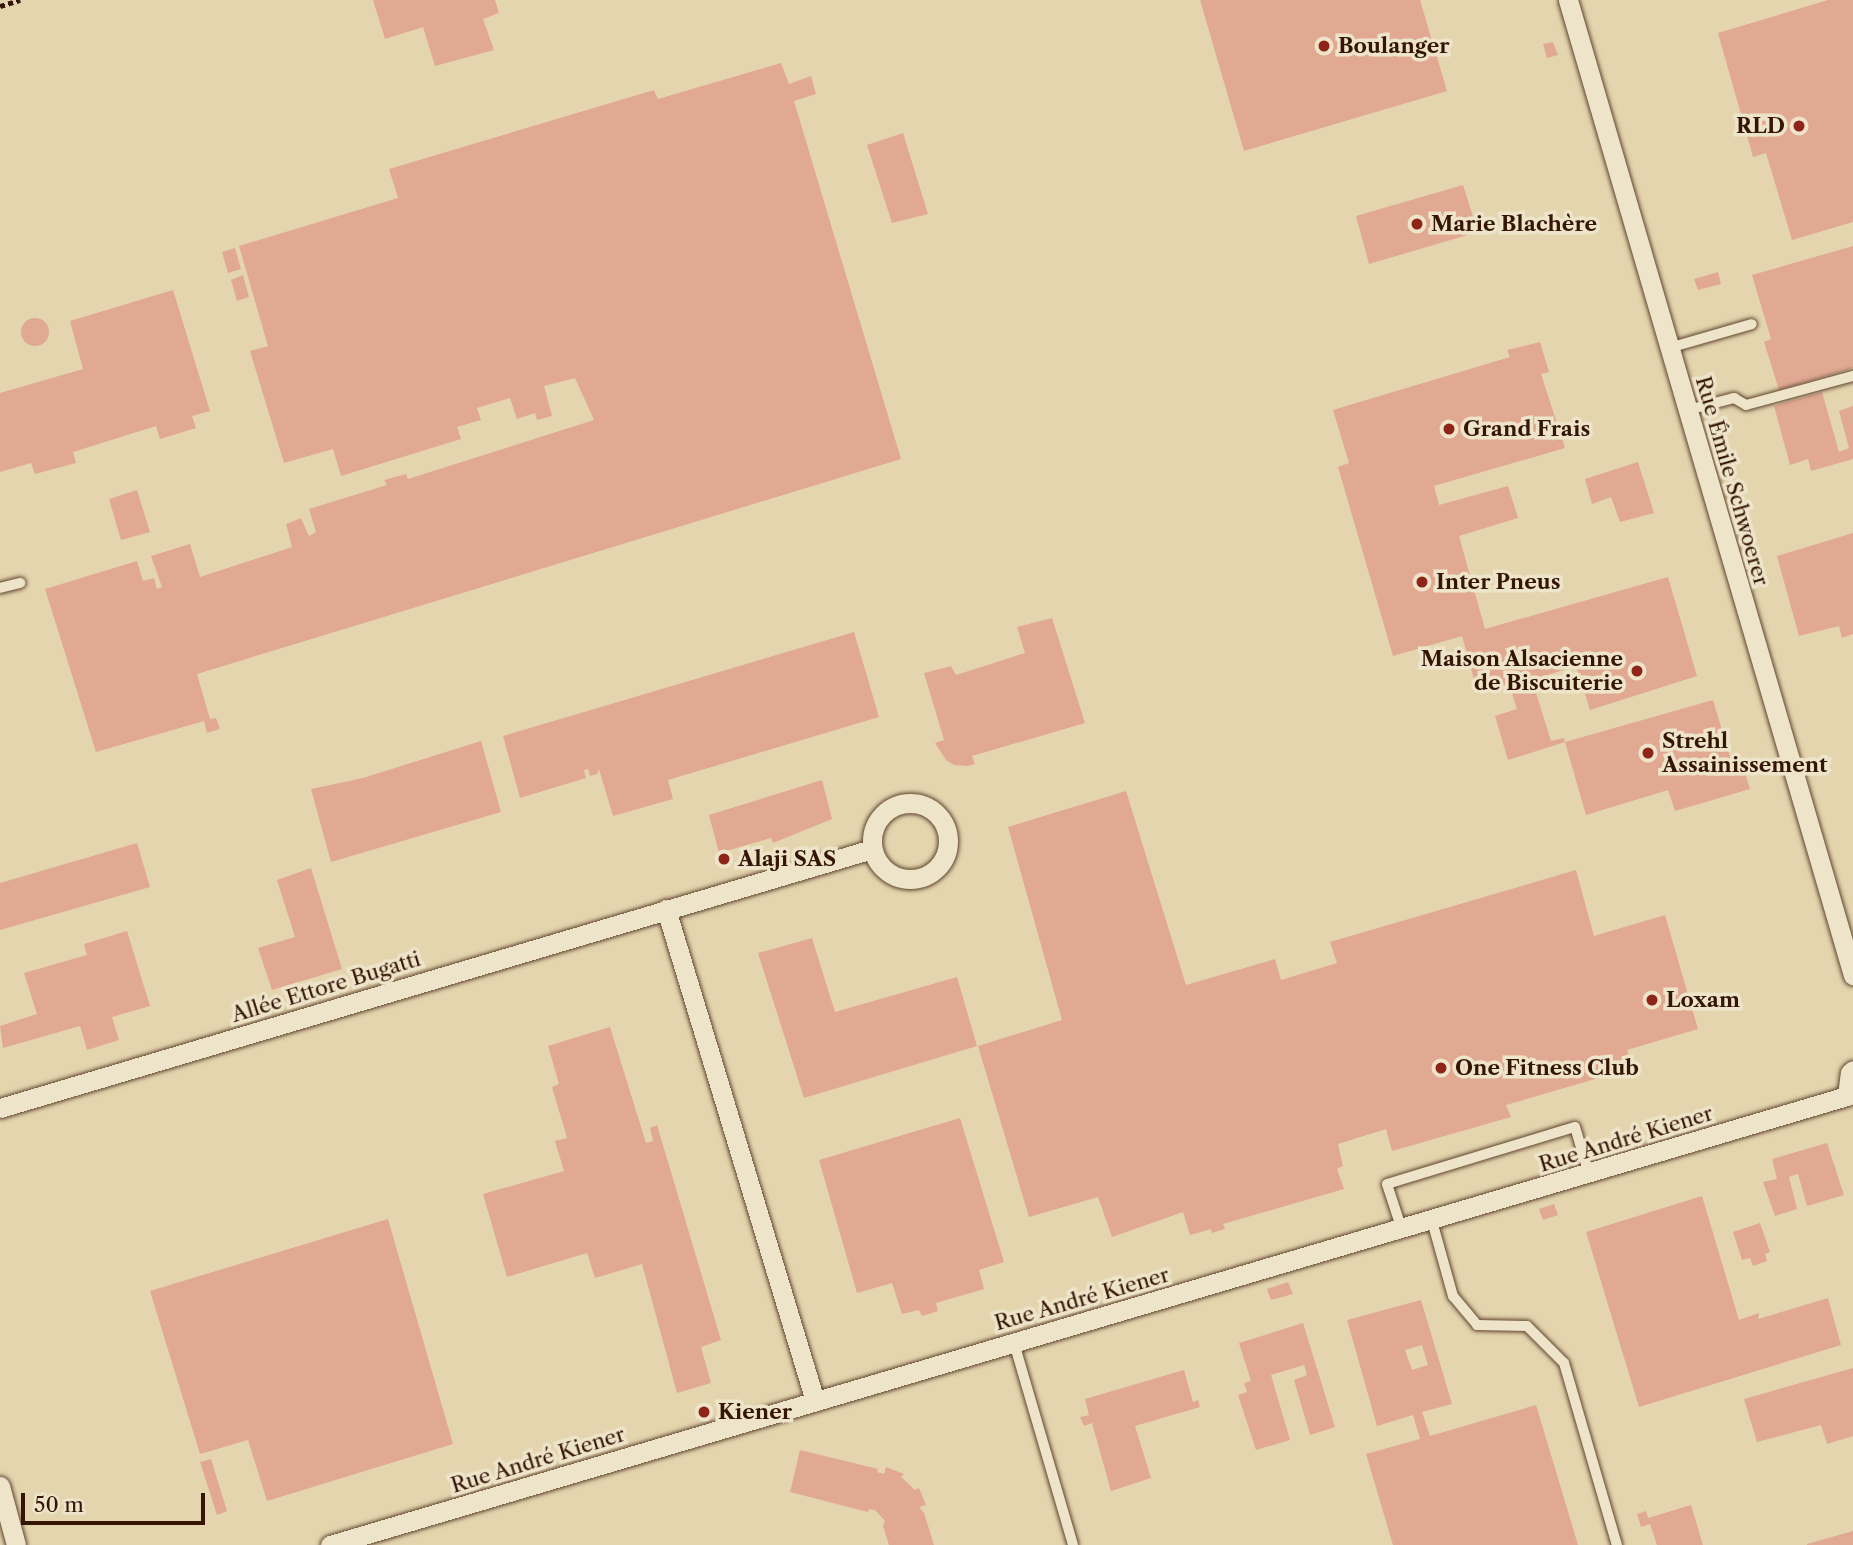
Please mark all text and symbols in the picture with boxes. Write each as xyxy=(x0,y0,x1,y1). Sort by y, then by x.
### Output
place label: Boulanger xyxy=(1338,33,1450,59)
marker: Boulanger xyxy=(1316,38,1332,54)
place label: RLD xyxy=(1736,113,1785,139)
marker: RLD xyxy=(1791,118,1807,134)
place label: Marie Blachère xyxy=(1431,211,1597,237)
marker: Marie Blachère xyxy=(1409,216,1425,232)
street label: Rue Émile Schwoerer xyxy=(1690,373,1774,589)
place label: Grand Frais xyxy=(1463,416,1590,442)
marker: Grand Frais xyxy=(1441,421,1457,437)
place label: Inter Pneus xyxy=(1436,569,1561,595)
marker: Inter Pneus xyxy=(1414,574,1430,590)
place label: Maison Alsacienne de Biscuiterie xyxy=(1420,646,1623,696)
marker: Maison Alsacienne de Biscuiterie xyxy=(1629,663,1645,679)
place label: Strehl Assainissement xyxy=(1662,728,1828,778)
marker: Strehl Assainissement xyxy=(1640,745,1656,761)
place label: Alaji SAS xyxy=(738,846,836,872)
marker: Alaji SAS xyxy=(716,851,732,867)
street label: Allée Ettore Bugatti xyxy=(229,946,423,1028)
place label: Loxam xyxy=(1666,987,1740,1013)
marker: Loxam xyxy=(1644,992,1660,1008)
place label: One Fitness Club xyxy=(1455,1055,1639,1081)
marker: One Fitness Club xyxy=(1433,1060,1449,1076)
street label: Rue André Kiener xyxy=(1536,1100,1716,1178)
street label: Rue André Kiener xyxy=(991,1262,1173,1336)
place label: Kiener xyxy=(718,1399,792,1425)
marker: Kiener xyxy=(696,1404,712,1420)
street label: Rue André Kiener xyxy=(448,1421,628,1499)
scale bar xyxy=(24,1478,208,1522)
text: 50 m xyxy=(34,1492,84,1517)

